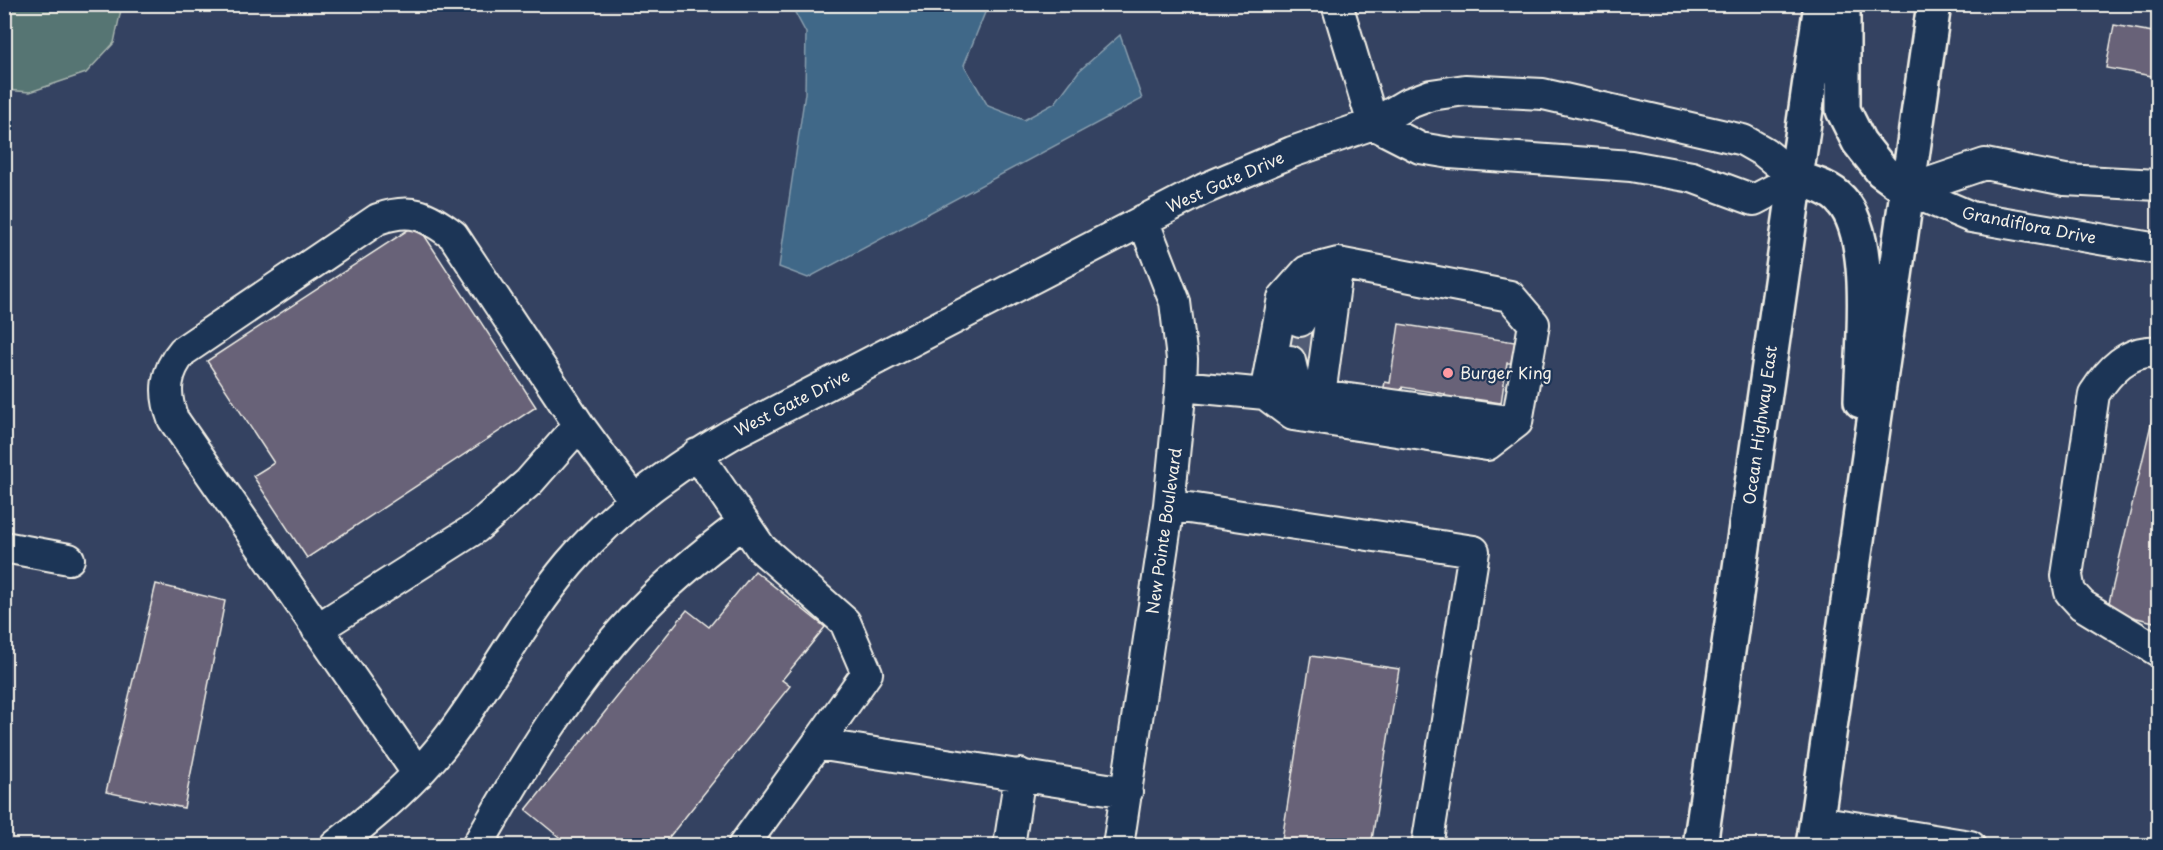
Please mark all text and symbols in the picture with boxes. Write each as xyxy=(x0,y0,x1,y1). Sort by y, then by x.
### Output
street label: West Gate Drive xyxy=(1162,144,1287,218)
street label: Grandiflora Drive xyxy=(1960,199,2098,249)
street label: Ocean Highway East xyxy=(1736,344,1782,506)
place label: Burger King xyxy=(1460,360,1552,384)
street label: West Gate Drive xyxy=(730,363,853,442)
marker: Burger King xyxy=(1441,366,1455,380)
street label: New Pointe Boulevard xyxy=(1139,446,1187,616)

